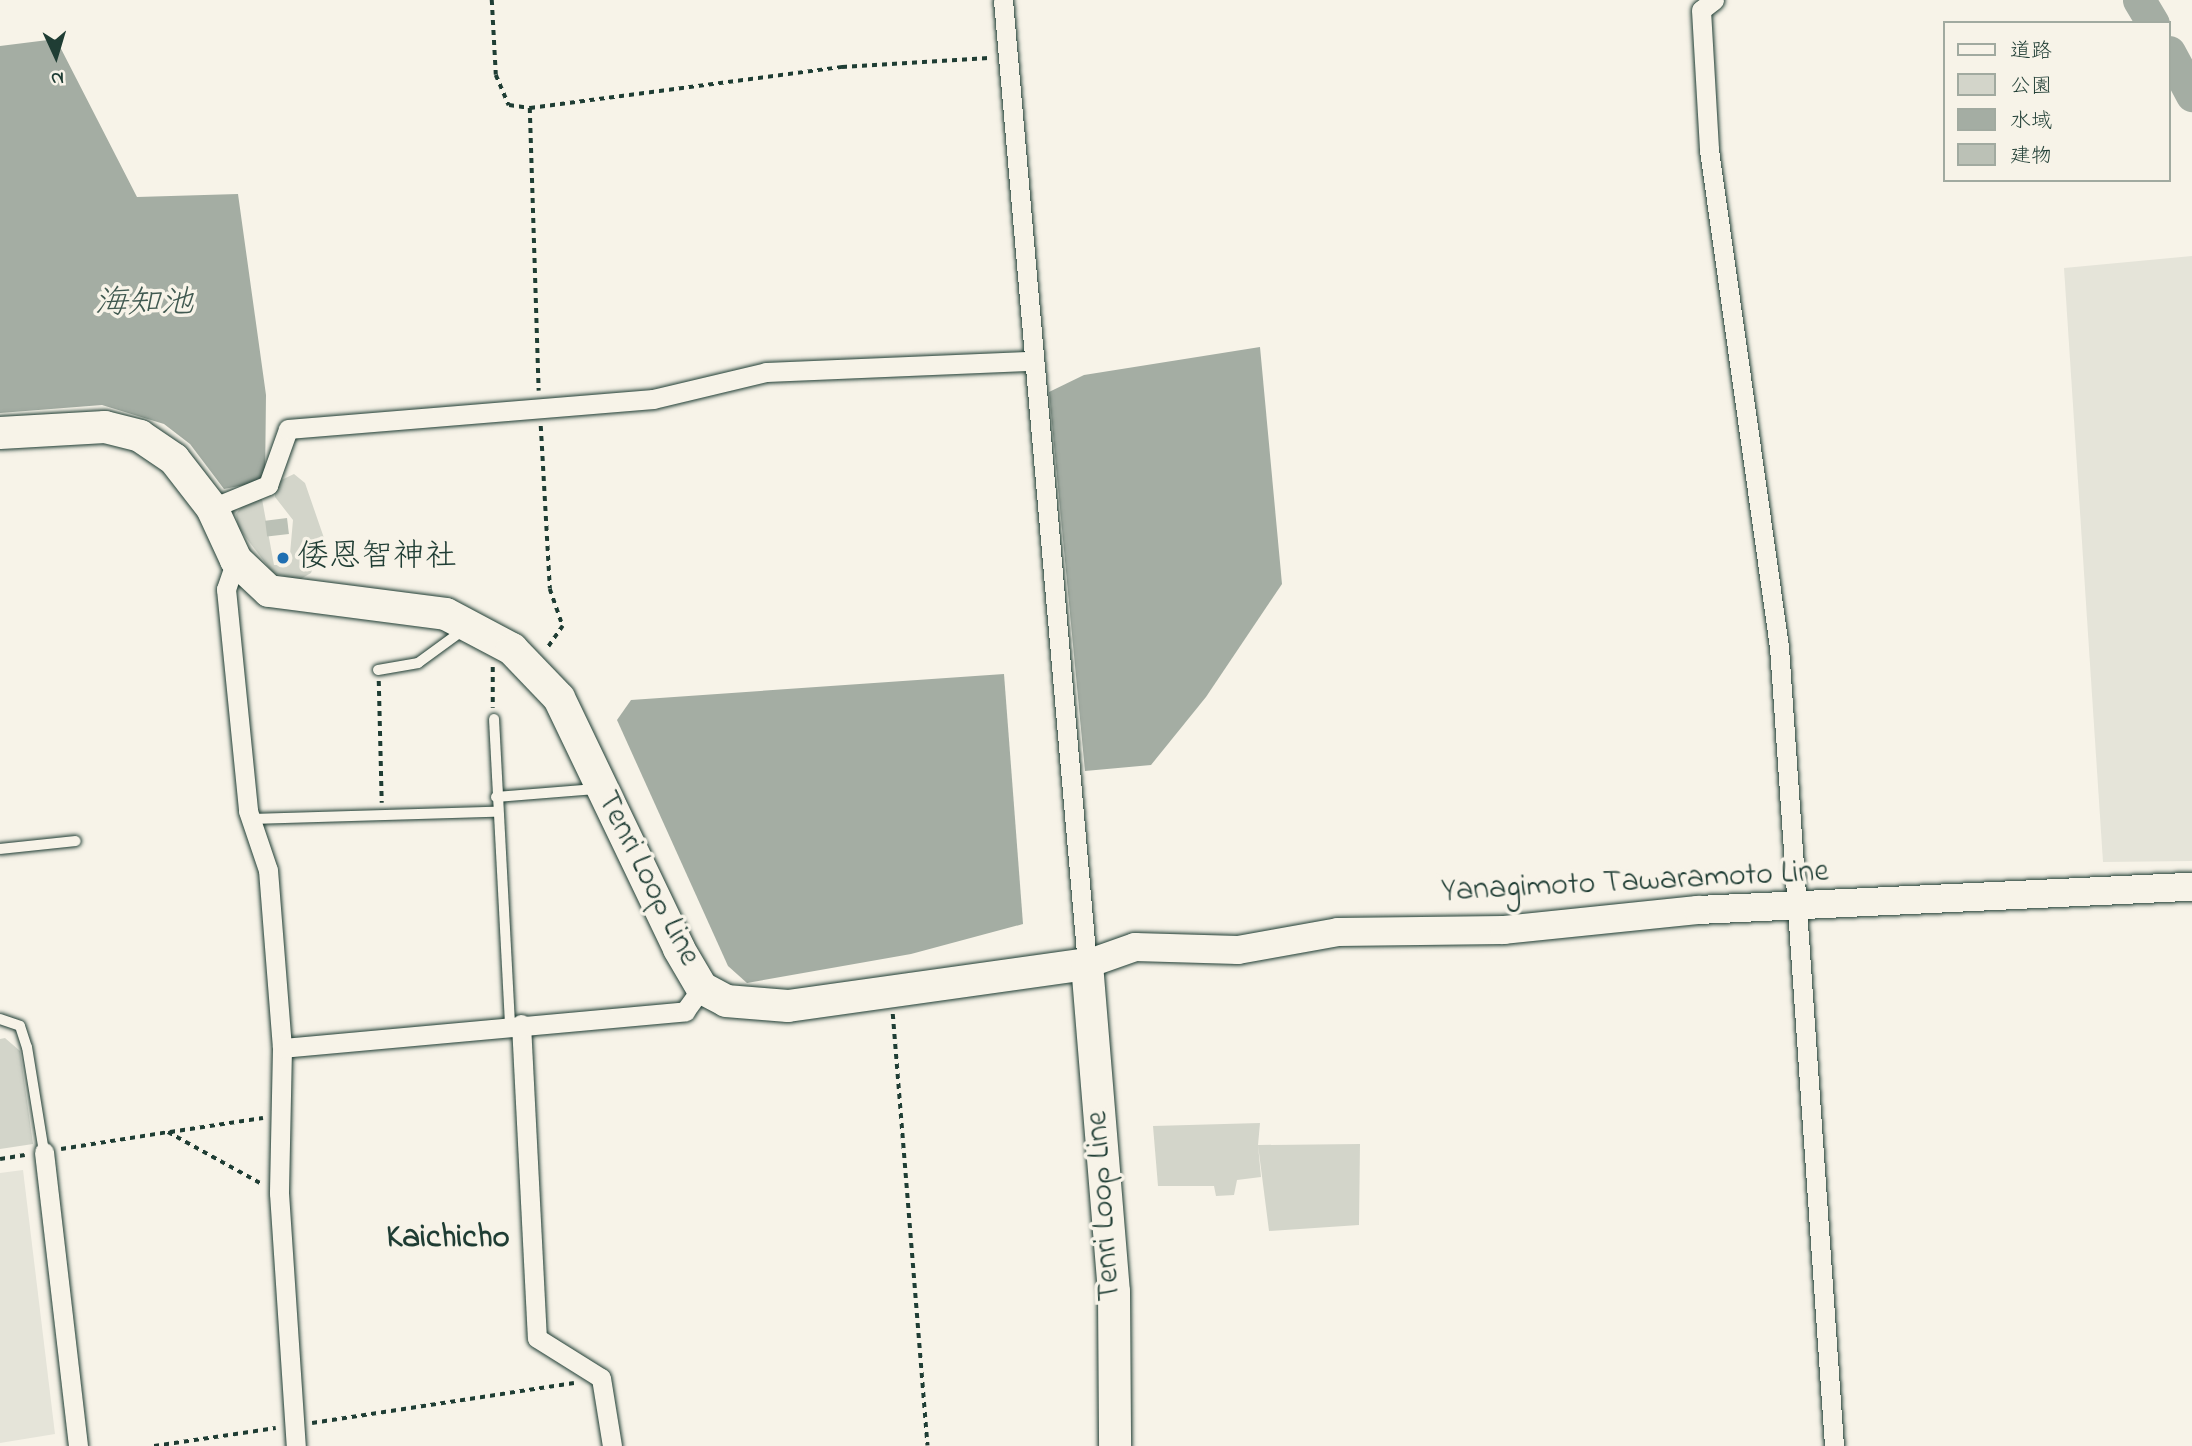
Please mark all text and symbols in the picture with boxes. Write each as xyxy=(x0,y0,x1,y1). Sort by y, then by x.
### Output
north arrow xyxy=(21,21,91,91)
legend xyxy=(1944,21,2171,182)
text: 道路 xyxy=(2010,37,2052,67)
text: N xyxy=(50,64,65,91)
text: 公園 xyxy=(2010,72,2052,102)
text: 水域 xyxy=(2010,107,2052,137)
text: 建物 xyxy=(2010,142,2052,172)
water label: 海知池 xyxy=(95,285,193,325)
place label: 倭恩智神社 xyxy=(297,539,457,577)
marker: 倭恩智神社 xyxy=(275,550,291,566)
street label: Tenri Loop Line xyxy=(587,785,707,973)
street label: Yanagimoto Tawaramoto Line xyxy=(1440,854,1830,912)
street label: Tenri Loop Line xyxy=(1079,1110,1131,1302)
district label: Kaichicho xyxy=(386,1219,510,1259)

